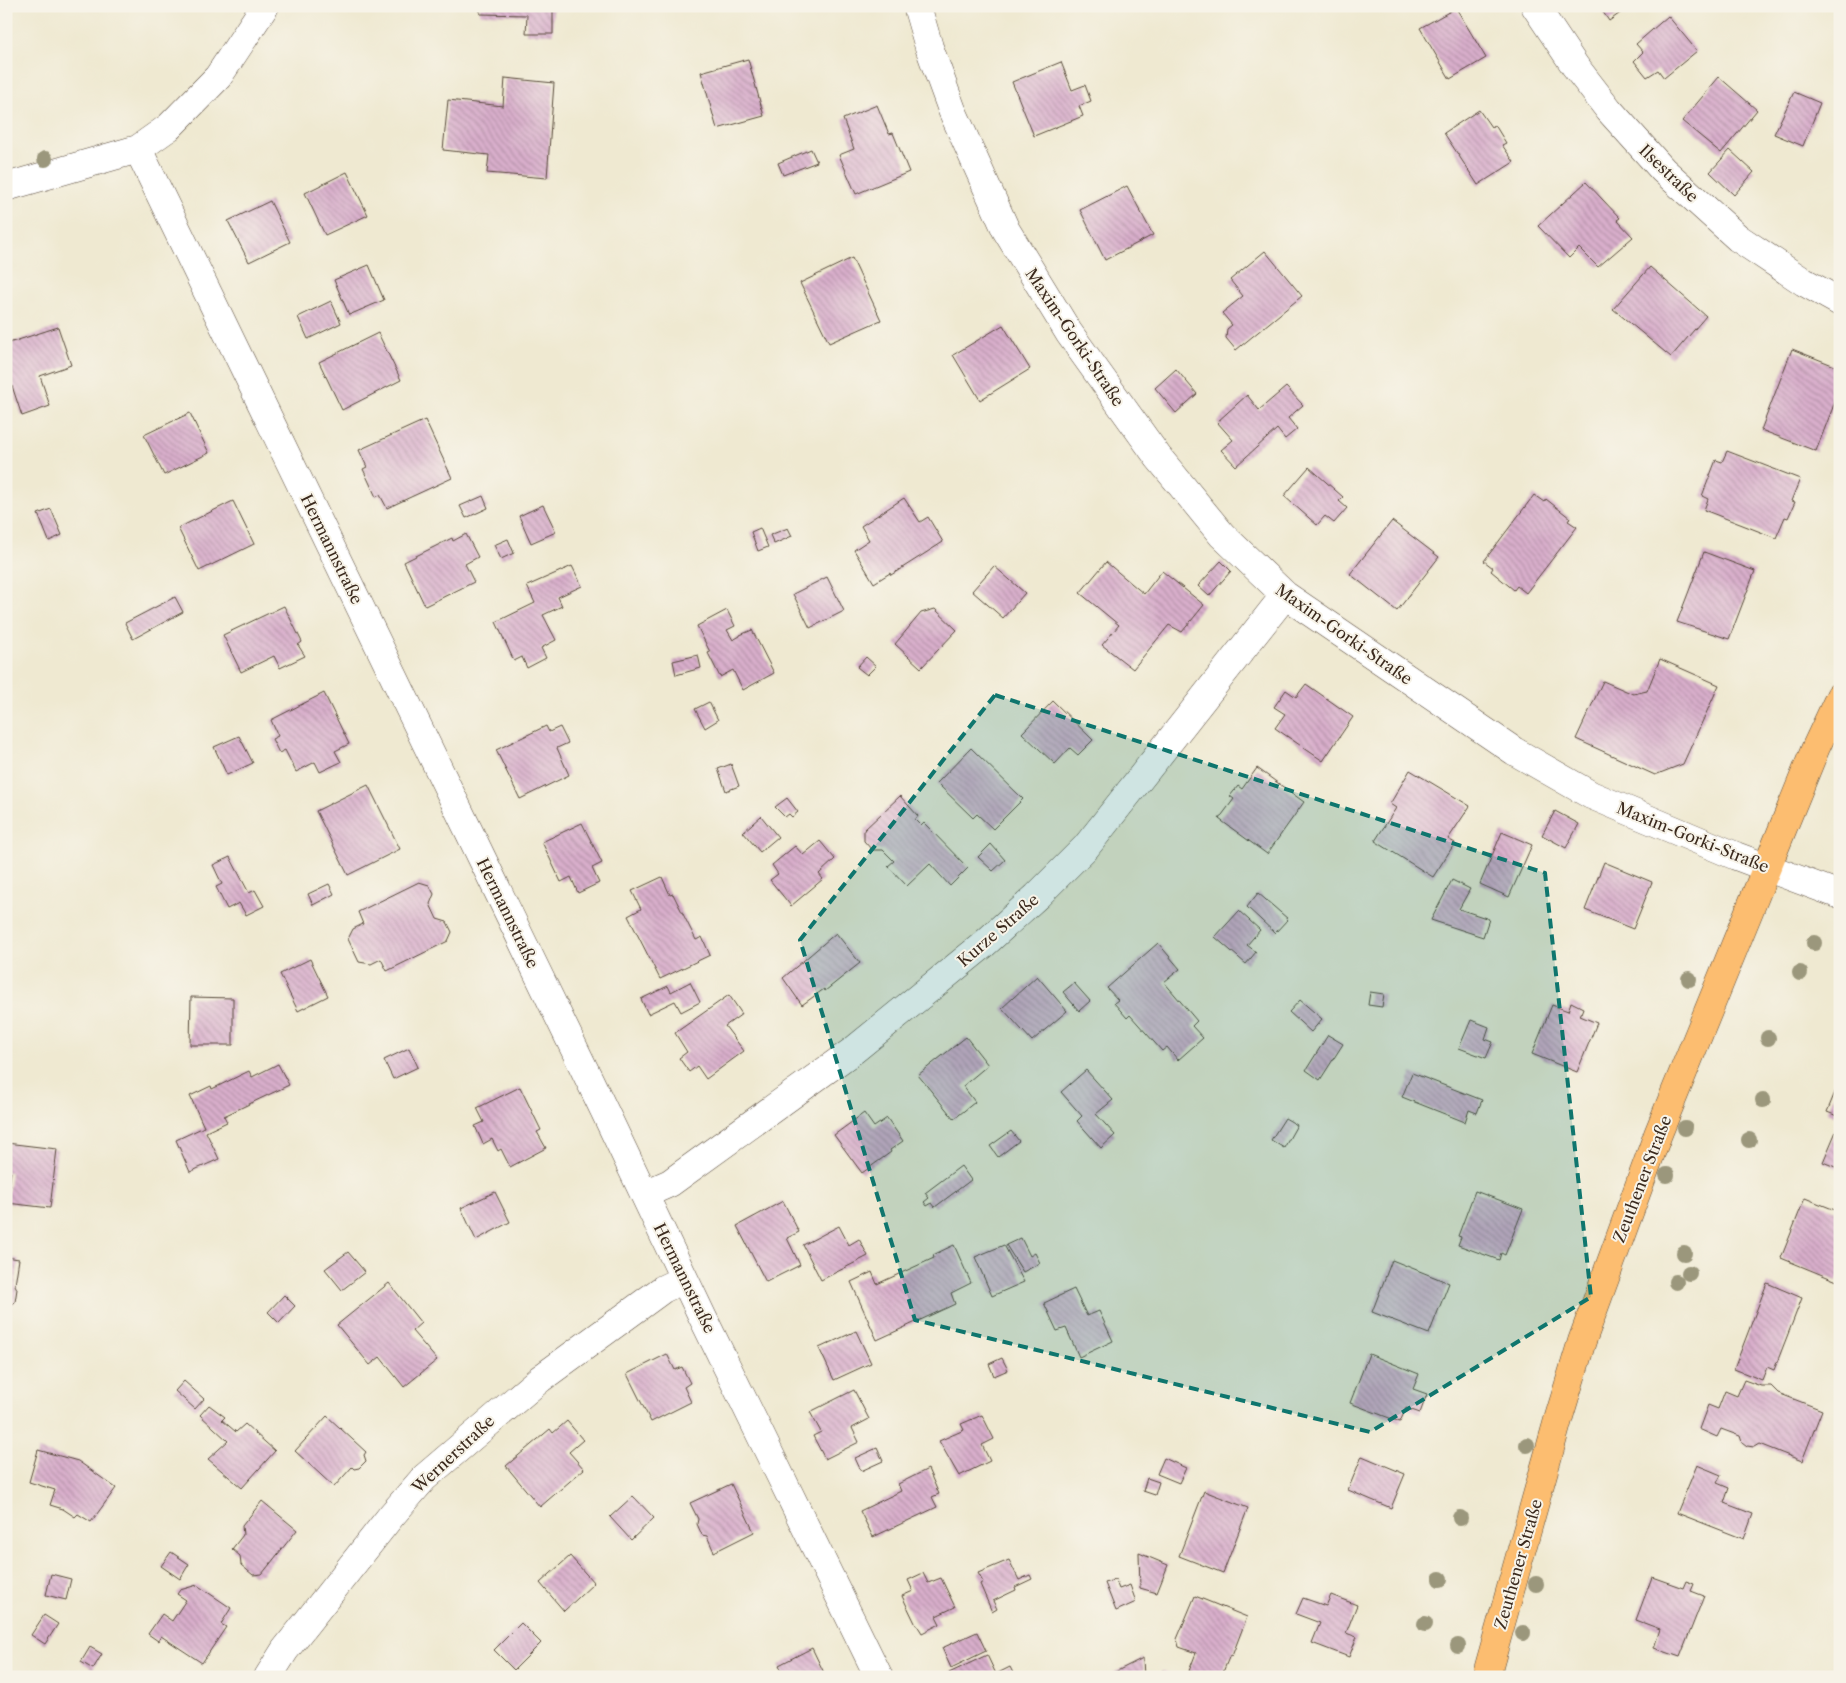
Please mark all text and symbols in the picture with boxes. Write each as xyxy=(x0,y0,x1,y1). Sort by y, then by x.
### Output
street label: Ilsestraße xyxy=(1635,140,1703,206)
street label: Maxim-Gorki-Straße xyxy=(1021,264,1129,410)
street label: Hermannstraße xyxy=(297,491,367,607)
street label: Maxim-Gorki-Straße xyxy=(1272,579,1416,689)
street label: Maxim-Gorki-Straße xyxy=(1614,797,1772,877)
street label: Hermannstraße xyxy=(473,855,543,971)
street label: Kurze Straße xyxy=(953,889,1043,971)
street label: Zeuthener Straße xyxy=(1609,1113,1675,1245)
street label: Hermannstraße xyxy=(650,1220,720,1336)
street label: Wernerstraße xyxy=(407,1411,498,1498)
street label: Zeuthener Straße xyxy=(1490,1497,1546,1631)

